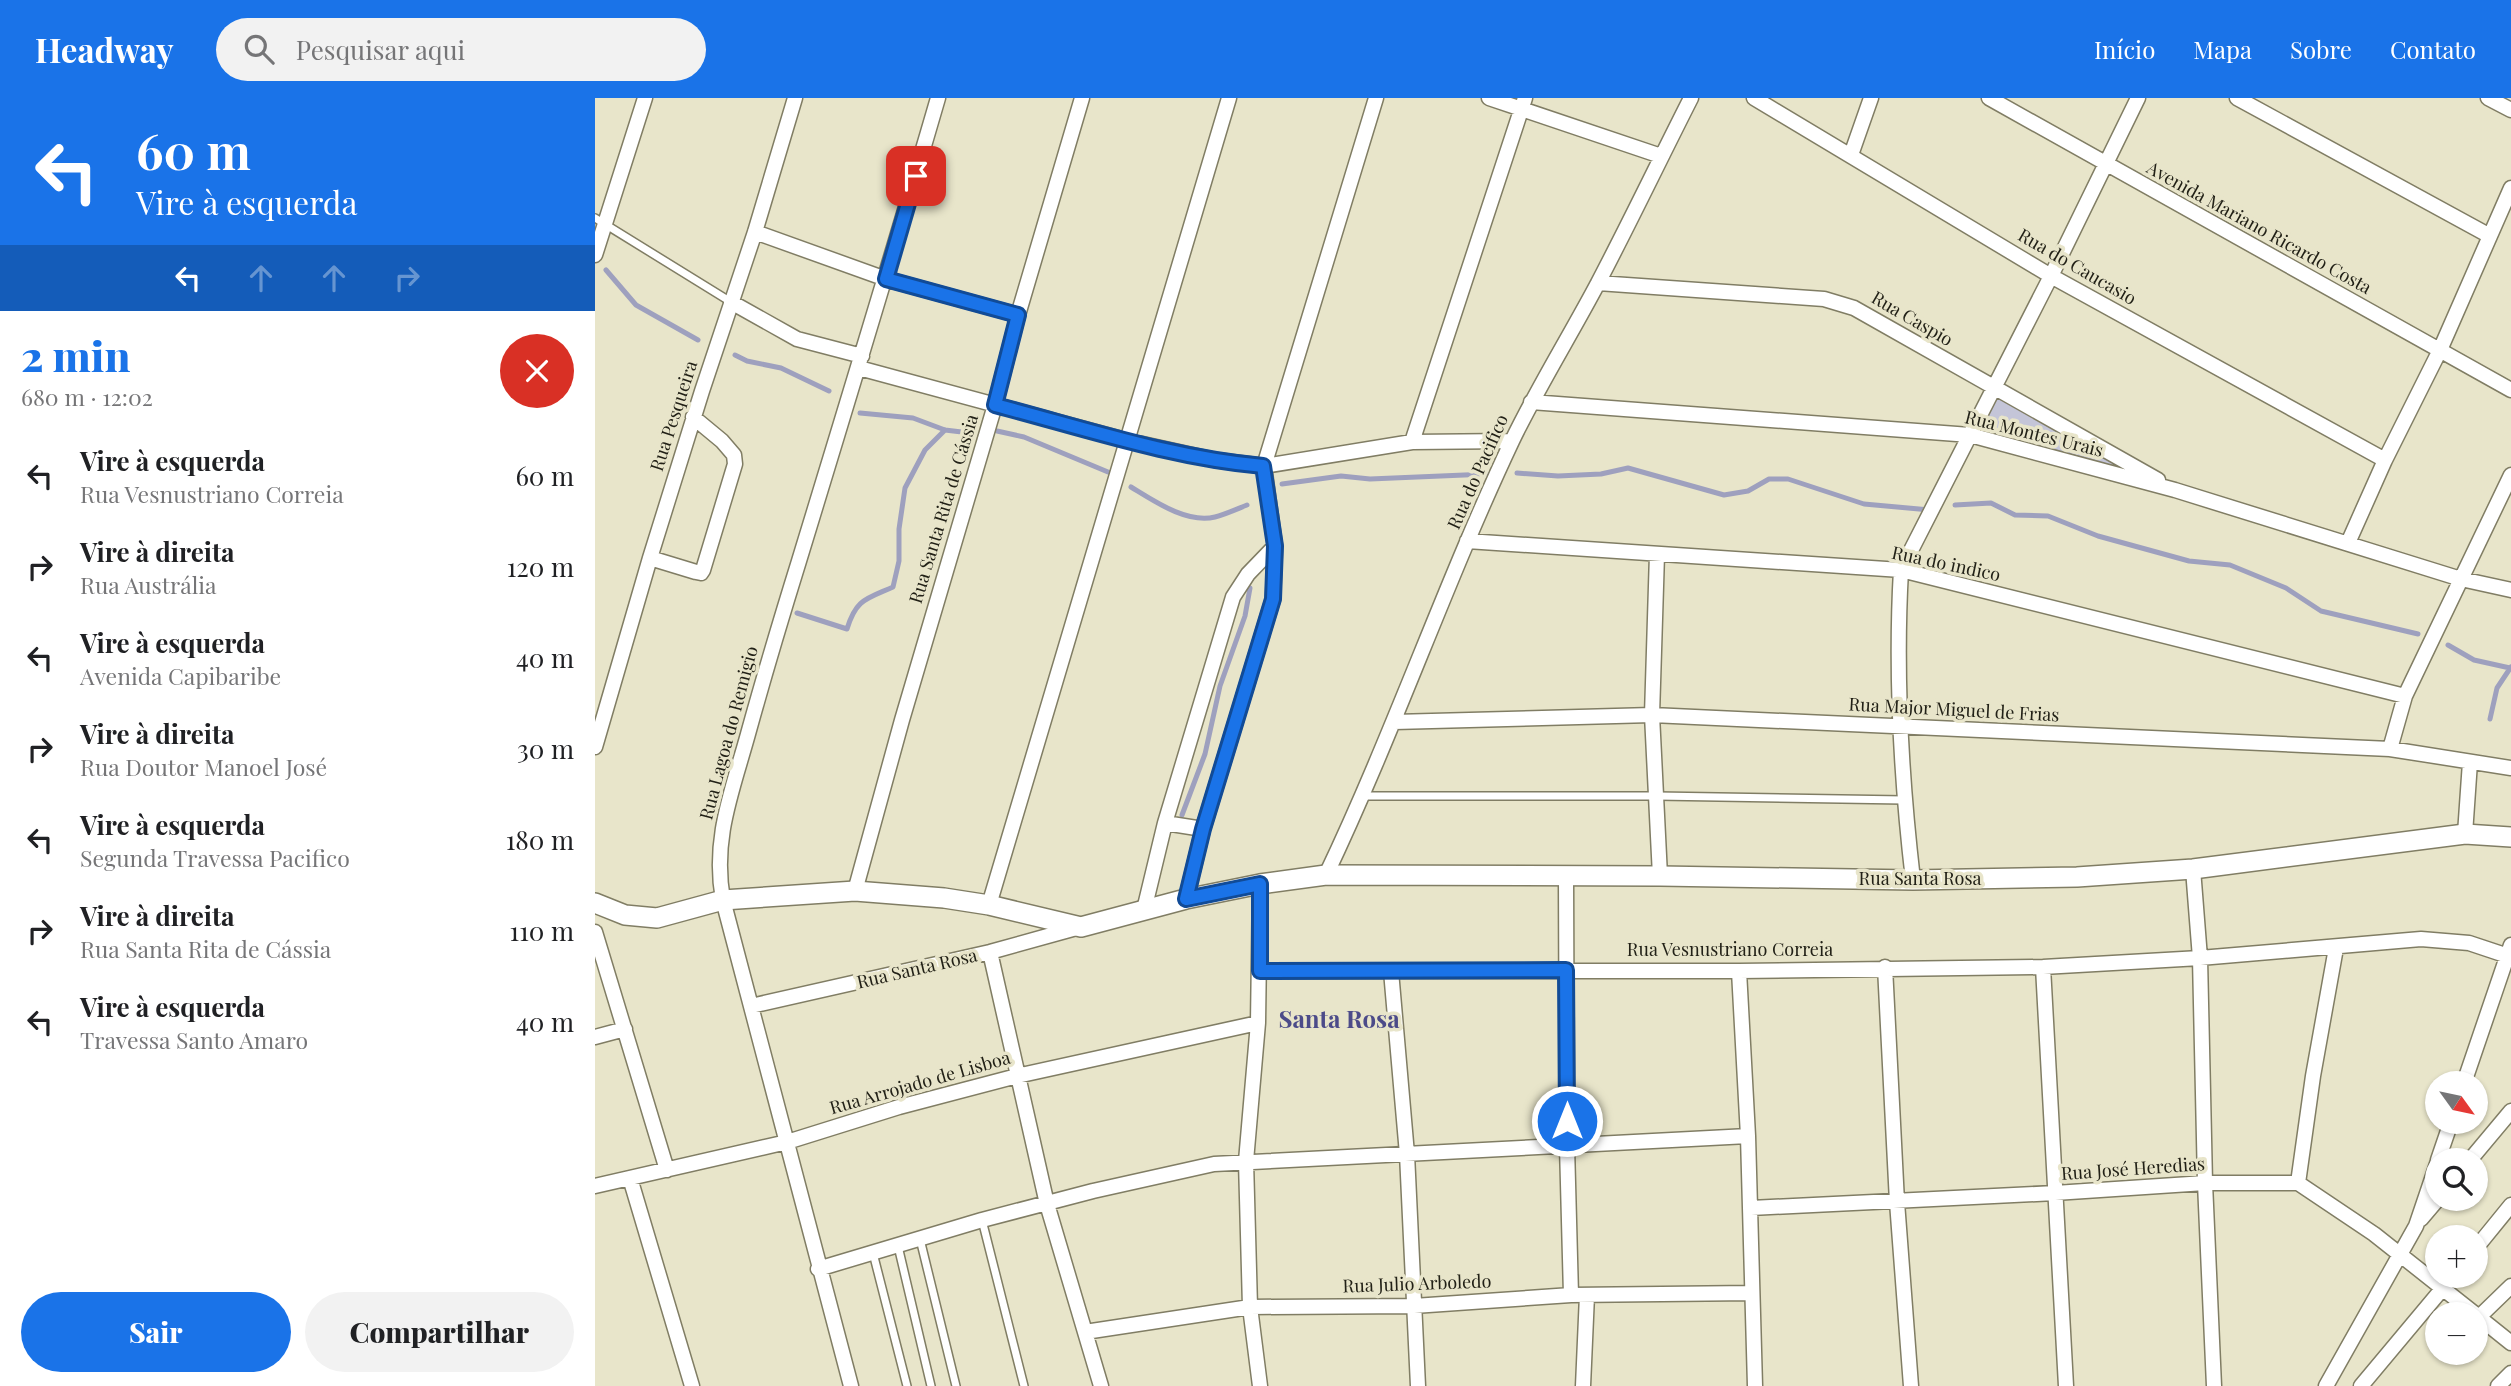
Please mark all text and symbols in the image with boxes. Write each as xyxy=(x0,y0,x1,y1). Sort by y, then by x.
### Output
search box xyxy=(216,18,706,81)
text: Headway xyxy=(35,27,174,71)
icon: search xyxy=(240,30,278,68)
text: Pesquisar aqui xyxy=(296,32,465,67)
text: Início xyxy=(2094,33,2155,65)
text: Mapa xyxy=(2193,33,2252,65)
text: Sobre xyxy=(2290,33,2352,65)
text: Contato xyxy=(2390,33,2476,65)
text: 60 m xyxy=(136,117,251,182)
icon: left xyxy=(21,126,112,217)
pin xyxy=(886,146,946,206)
street label: Avenida Mariano Ricardo Costa xyxy=(2142,155,2376,299)
icon: arrive xyxy=(897,157,935,195)
text: Vire à esquerda xyxy=(136,180,357,223)
street label: Rua do Caucasio xyxy=(2014,223,2141,310)
icon: left xyxy=(169,259,207,297)
icon: ahead xyxy=(242,259,280,297)
icon: ahead xyxy=(315,259,353,297)
icon: right xyxy=(388,259,426,297)
street label: Rua Caspio xyxy=(1867,285,1958,351)
text: 2 min xyxy=(21,327,130,383)
button: close xyxy=(500,334,574,408)
street label: Rua Pesqueira xyxy=(644,357,702,474)
text: 680 m · 12:02 xyxy=(21,381,153,412)
street label: Rua Montes Urais xyxy=(1963,404,2106,462)
street label: Rua do Pacifico xyxy=(1441,410,1513,533)
street label: Rua Santa Rita de Cássia xyxy=(903,411,983,606)
text: Vire à esquerda xyxy=(80,443,265,478)
icon: left xyxy=(21,457,59,495)
text: 60 m xyxy=(515,458,574,493)
text: Rua Vesnustriano Correia xyxy=(80,478,344,509)
text: Vire à direita xyxy=(80,534,235,569)
street label: Rua do indico xyxy=(1890,540,2003,586)
icon: right xyxy=(21,548,59,586)
text: 120 m xyxy=(507,549,574,584)
text: Rua Austrália xyxy=(80,569,216,600)
text: Vire à esquerda xyxy=(80,625,265,660)
icon: left xyxy=(21,639,59,677)
text: 40 m xyxy=(516,640,574,675)
street label: Rua Lagoa do Remigio xyxy=(693,643,763,822)
text: Avenida Capibaribe xyxy=(80,660,281,691)
street label: Rua Major Miguel de Frias xyxy=(1848,691,2060,727)
text: Vire à direita xyxy=(80,716,235,751)
icon: right xyxy=(21,730,59,768)
text: 30 m xyxy=(517,731,574,766)
text: Rua Doutor Manoel José xyxy=(80,751,327,782)
text: Vire à esquerda xyxy=(80,807,265,842)
icon: left xyxy=(21,821,59,859)
text: 180 m xyxy=(506,822,574,857)
text: Segunda Travessa Pacifico xyxy=(80,842,350,873)
street label: Rua Santa Rosa xyxy=(1859,866,1981,890)
text: Vire à direita xyxy=(80,898,235,933)
icon: right xyxy=(21,912,59,950)
text: 110 m xyxy=(510,913,574,948)
text: Rua Santa Rita de Cássia xyxy=(80,933,331,964)
street label: Rua Vesnustriano Correia xyxy=(1627,937,1833,961)
street label: Rua Santa Rosa xyxy=(854,942,979,994)
text: Vire à esquerda xyxy=(80,989,265,1024)
district label: Santa Rosa xyxy=(1278,1002,1400,1034)
icon: left xyxy=(21,1003,59,1041)
text: 40 m xyxy=(516,1004,574,1039)
text: Travessa Santo Amaro xyxy=(80,1024,308,1055)
street label: Rua Arrojado de Lisboa xyxy=(826,1045,1013,1119)
north arrow xyxy=(2425,1071,2489,1134)
map controls xyxy=(2425,1071,2488,1365)
position arrow xyxy=(1530,1084,1604,1158)
button: search xyxy=(2425,1148,2488,1211)
street label: Rua José Heredias xyxy=(2060,1151,2206,1185)
button: + xyxy=(2425,1225,2488,1288)
street label: Rua Julio Arboledo xyxy=(1342,1268,1492,1298)
button: Sair xyxy=(21,1292,291,1372)
button: Compartilhar xyxy=(305,1292,574,1372)
button: − xyxy=(2425,1302,2488,1365)

